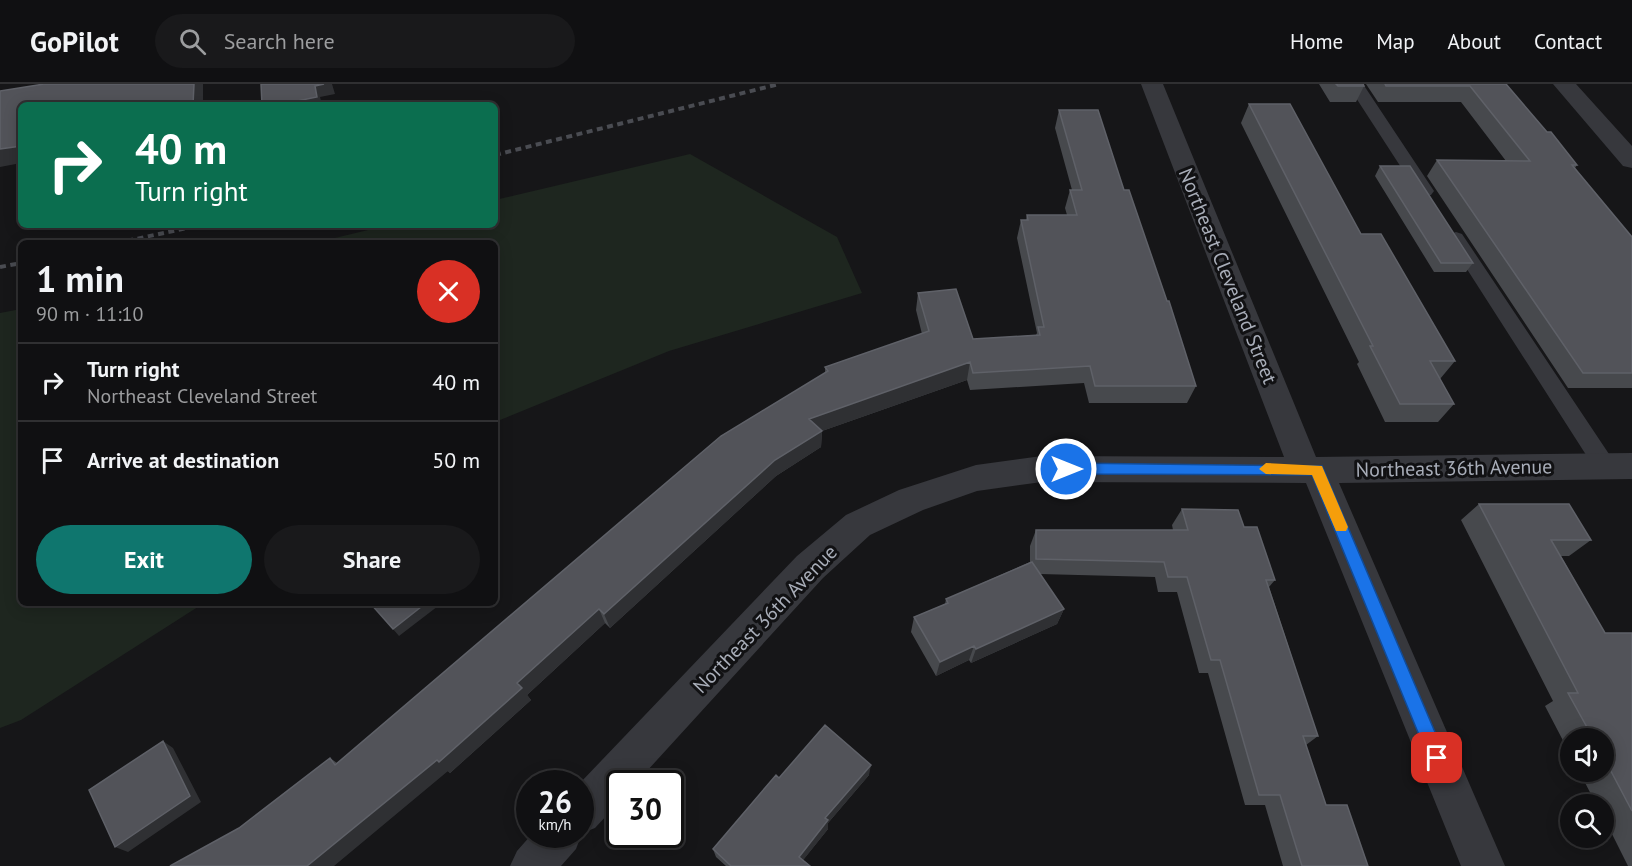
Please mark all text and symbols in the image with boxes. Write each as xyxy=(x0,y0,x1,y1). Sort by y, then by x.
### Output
search box xyxy=(155,14,575,68)
text: GoPilot xyxy=(30,23,119,60)
icon: search xyxy=(176,25,209,58)
text: Search here xyxy=(224,27,335,55)
text: Home xyxy=(1290,28,1343,55)
text: Map xyxy=(1376,28,1415,55)
text: About xyxy=(1448,28,1501,55)
text: Contact xyxy=(1534,28,1602,55)
text: 40 m xyxy=(135,121,227,176)
icon: right xyxy=(36,126,114,204)
street label: Northeast Cleveland Street xyxy=(1173,164,1283,388)
text: Turn right xyxy=(135,174,248,208)
text: 1 min xyxy=(36,255,124,302)
button: close xyxy=(417,260,480,323)
text: 90 m · 11:10 xyxy=(36,301,143,327)
text: Turn right xyxy=(87,355,179,383)
icon: right xyxy=(36,366,69,399)
text: 40 m xyxy=(432,368,480,396)
text: Northeast Cleveland Street xyxy=(87,383,317,409)
position arrow xyxy=(1034,437,1098,501)
icon: arrive xyxy=(36,444,69,477)
text: Arrive at destination xyxy=(87,446,279,474)
text: 50 m xyxy=(432,446,480,474)
street label: Northeast 36th Avenue xyxy=(1355,453,1553,483)
button: Exit xyxy=(36,525,252,594)
button: Share xyxy=(264,525,480,594)
street label: Northeast 36th Avenue xyxy=(687,539,843,699)
map controls xyxy=(1560,728,1614,848)
button: sound xyxy=(1560,728,1614,782)
pin xyxy=(1411,732,1462,783)
icon: arrive xyxy=(1420,741,1453,774)
speed limit sign: 30 xyxy=(606,770,684,848)
text: 26 xyxy=(538,782,572,821)
button: search xyxy=(1560,794,1614,848)
text: km/h xyxy=(539,815,571,834)

